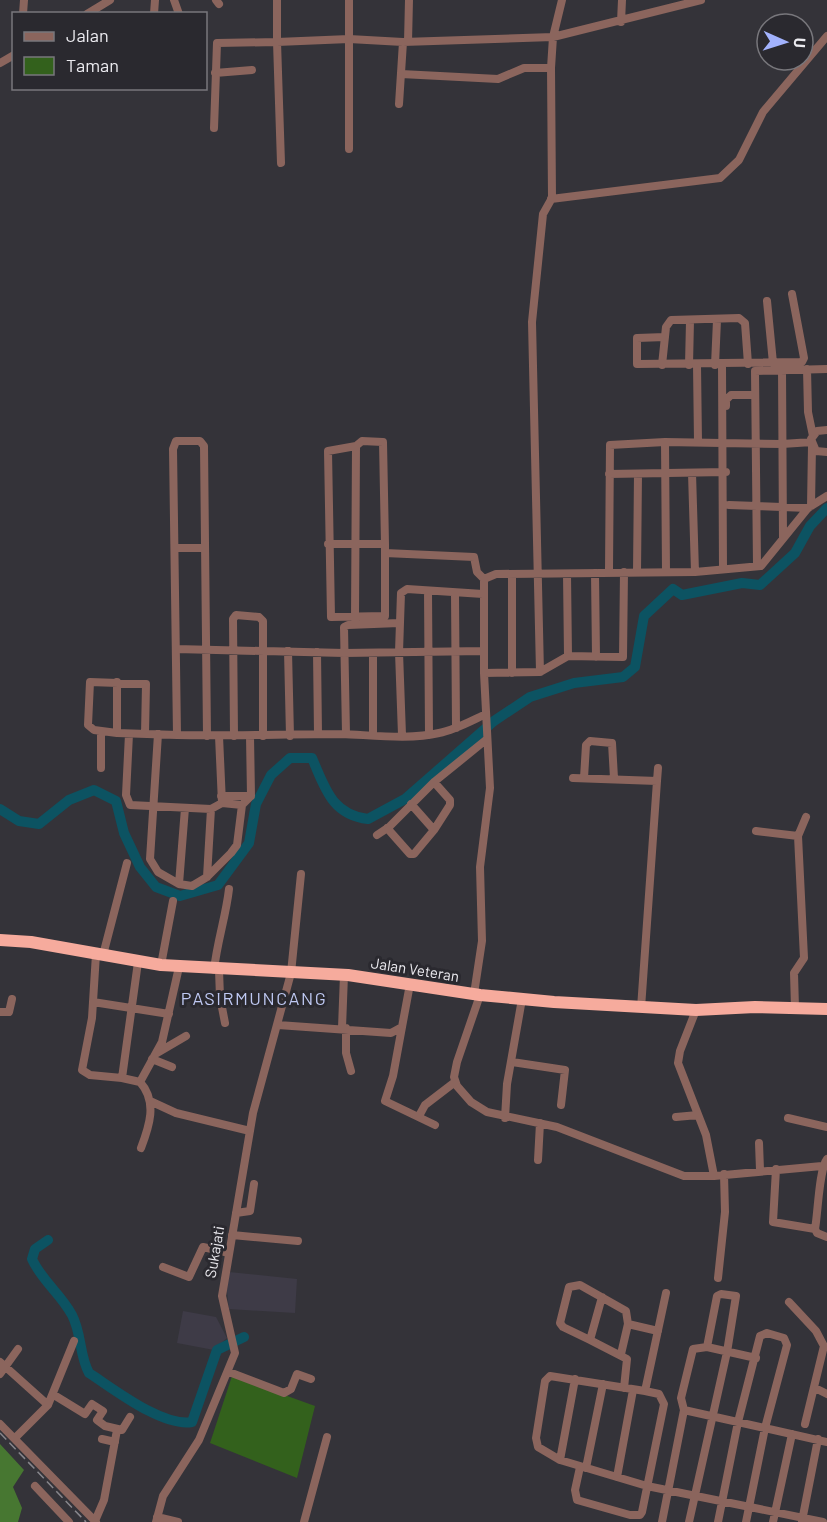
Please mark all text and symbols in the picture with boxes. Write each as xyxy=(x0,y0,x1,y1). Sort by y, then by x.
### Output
legend xyxy=(12,12,207,90)
north arrow xyxy=(755,12,815,72)
text: Jalan xyxy=(66,24,109,46)
text: U xyxy=(791,37,810,48)
text: Taman xyxy=(66,54,119,76)
street label: Jalan Veteran xyxy=(370,953,460,985)
district label: PASIRMUNCANG xyxy=(181,987,327,1009)
street label: Sukajati xyxy=(201,1224,227,1279)

